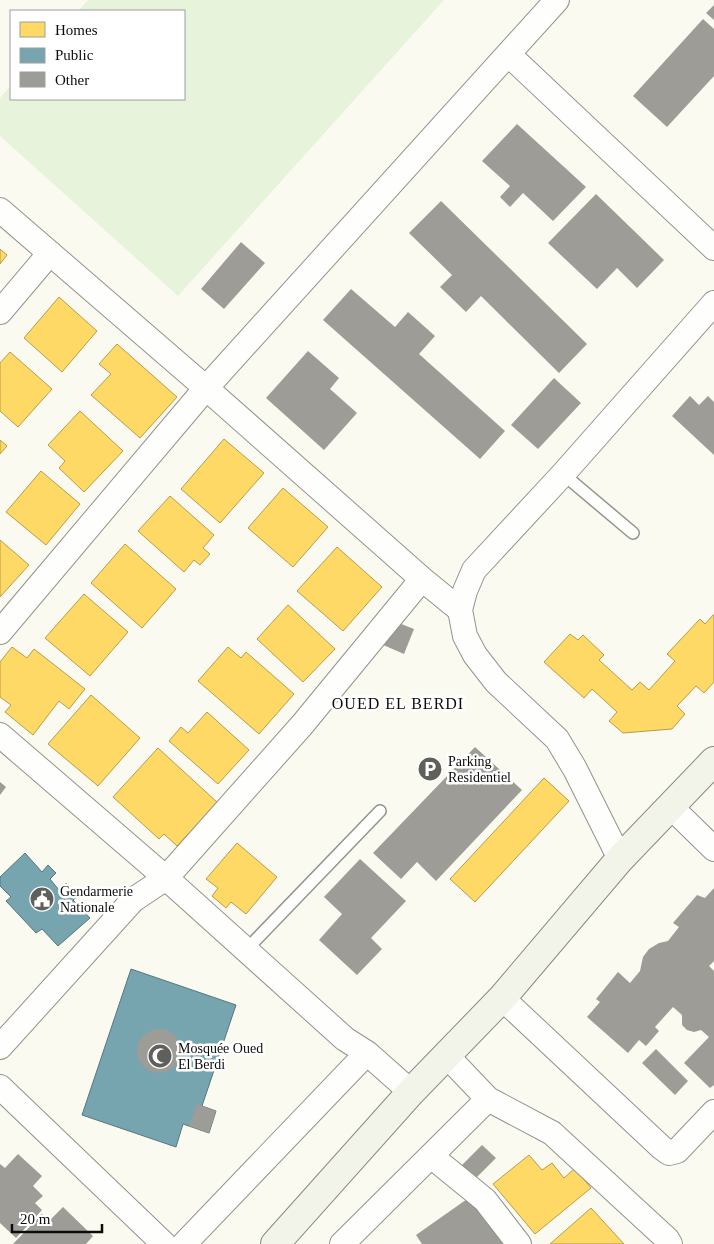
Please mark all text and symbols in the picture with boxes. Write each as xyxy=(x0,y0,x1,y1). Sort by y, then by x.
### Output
legend xyxy=(10,10,185,100)
text: Homes xyxy=(55,22,98,38)
text: Public xyxy=(55,47,94,63)
text: Other xyxy=(55,72,89,88)
district label: OUED EL BERDI xyxy=(332,695,464,712)
place label: Parking Residentiel xyxy=(448,754,511,785)
parking icon: Parking Residentiel xyxy=(417,756,443,782)
place label: Gendarmerie Nationale xyxy=(60,884,133,915)
public building icon: Gendarmerie Nationale xyxy=(29,886,55,912)
place label: Mosquée Oued El Berdi xyxy=(178,1041,263,1072)
mosque icon: Mosquée Oued El Berdi xyxy=(147,1043,173,1069)
scale bar xyxy=(12,1202,102,1234)
text: 20 m xyxy=(20,1211,51,1227)

